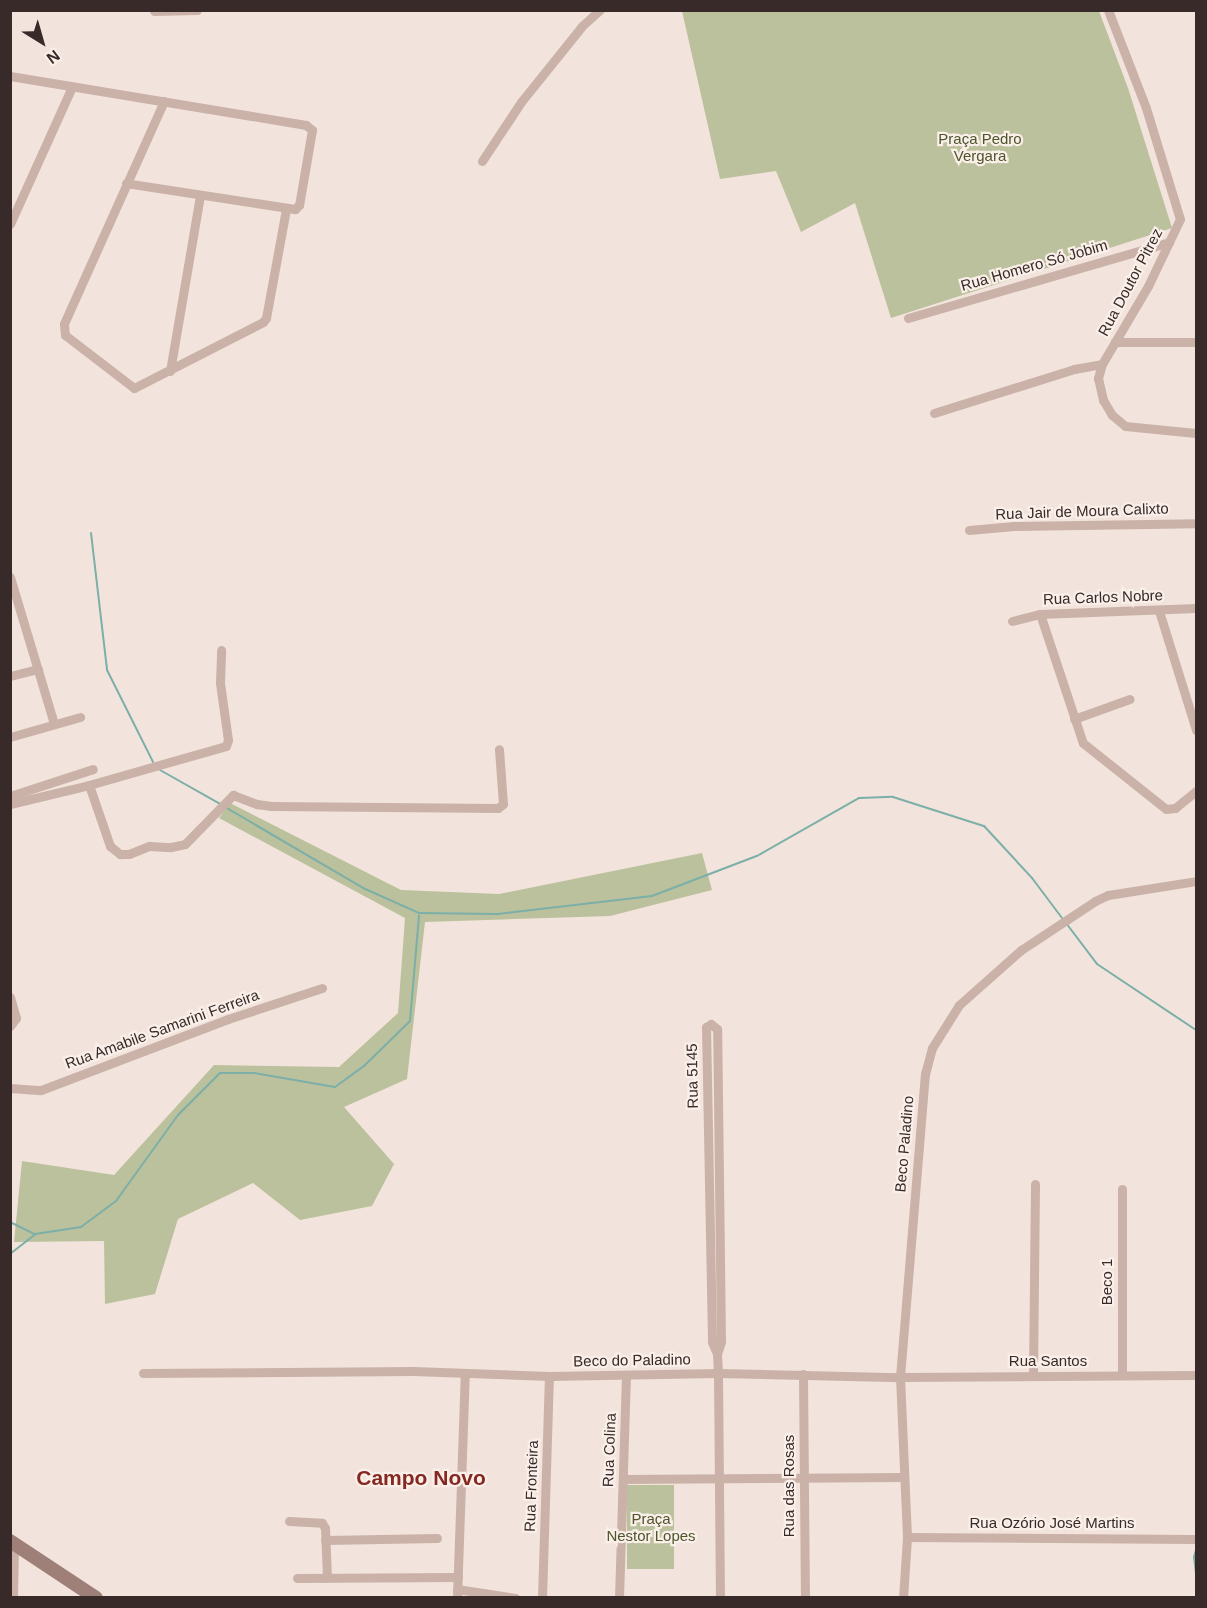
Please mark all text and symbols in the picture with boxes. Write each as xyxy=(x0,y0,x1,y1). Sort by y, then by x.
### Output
north arrow xyxy=(12,12,72,72)
text: N xyxy=(43,47,63,67)
park label: Praça Pedro Vergara xyxy=(938,129,1022,164)
street label: Rua Doutor Pitrez xyxy=(1094,225,1166,339)
street label: Rua Homero Só Jobim xyxy=(959,235,1109,295)
street label: Rua Jair de Moura Calixto xyxy=(995,499,1169,523)
street label: Rua Carlos Nobre xyxy=(1043,586,1163,608)
street label: Rua Amabile Samarini Ferreira xyxy=(62,985,262,1073)
street label: Rua 5145 xyxy=(682,1043,702,1109)
street label: Beco Paladino xyxy=(891,1095,917,1193)
street label: Beco 1 xyxy=(1098,1259,1116,1305)
street label: Beco do Paladino xyxy=(573,1350,691,1370)
street label: Rua Santos xyxy=(1009,1352,1087,1370)
street label: Rua Colina xyxy=(599,1413,619,1487)
street label: Rua das Rosas xyxy=(780,1435,798,1537)
street label: Rua Fronteira xyxy=(520,1440,542,1532)
district label: Campo Novo xyxy=(356,1465,486,1491)
park label: Praça Nestor Lopes xyxy=(606,1509,696,1544)
street label: Rua Ozório José Martins xyxy=(969,1514,1135,1532)

